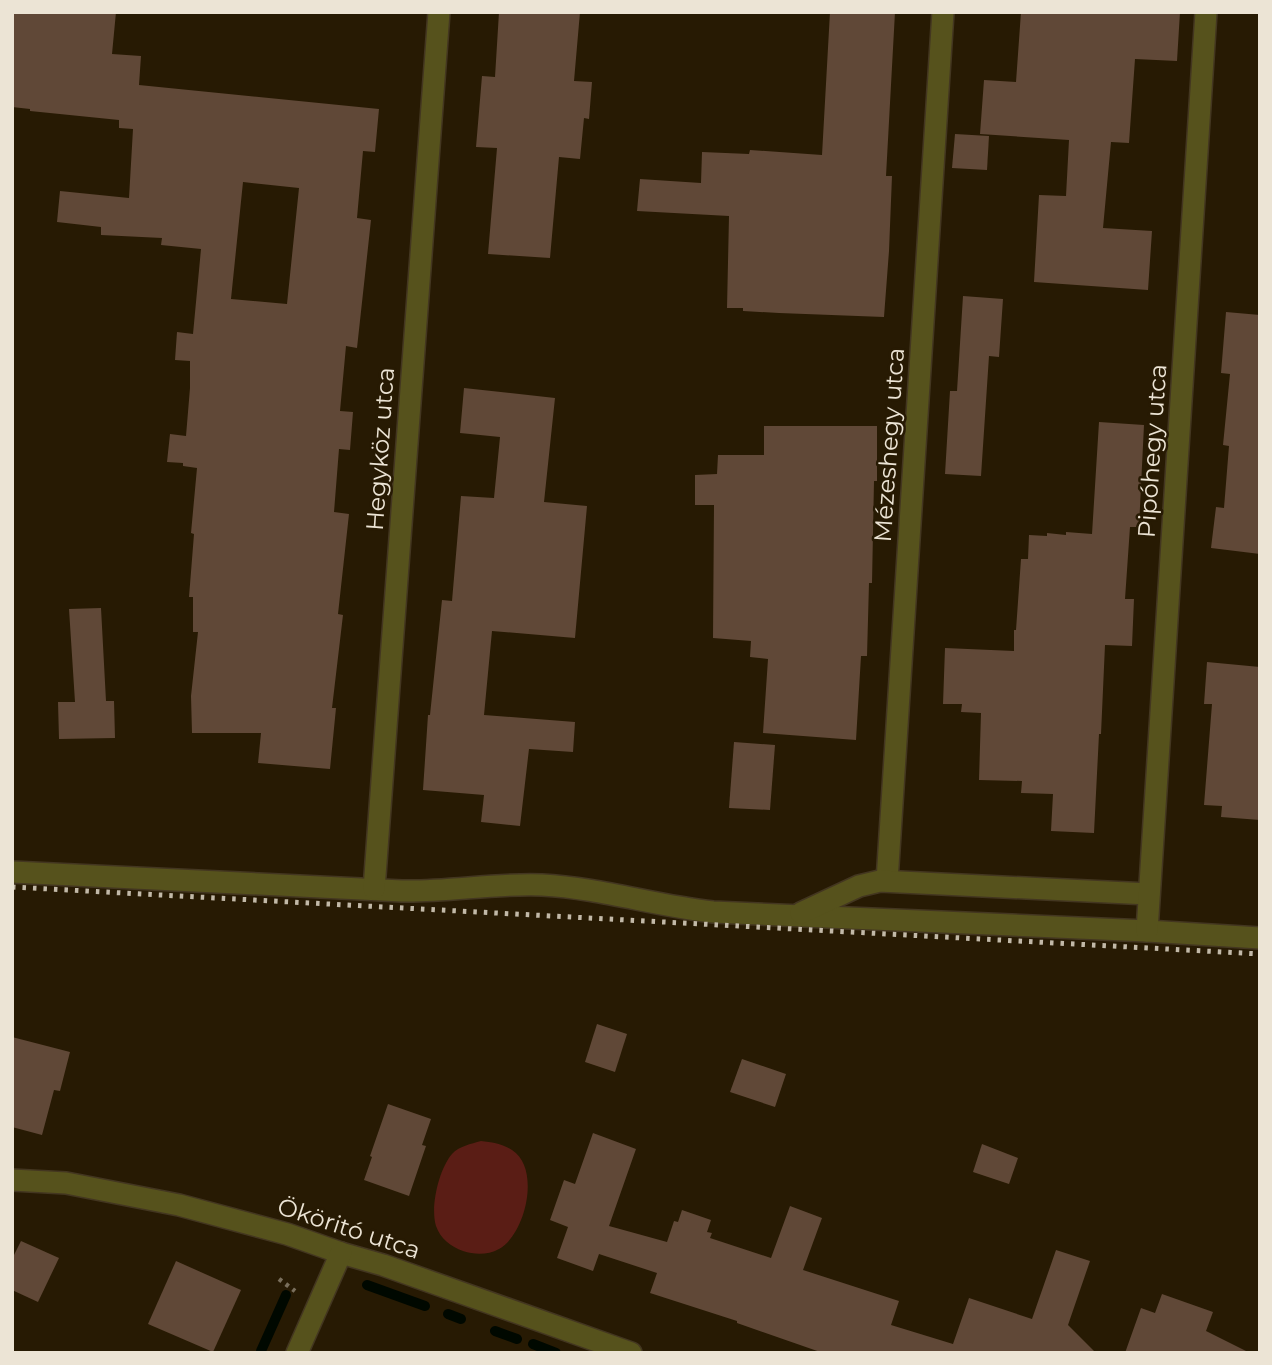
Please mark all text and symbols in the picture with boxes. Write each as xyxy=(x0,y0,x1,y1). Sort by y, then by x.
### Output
street label: Mézeshegy utca xyxy=(868,347,910,543)
street label: Pipóhegy utca xyxy=(1131,363,1173,539)
street label: Hegyköz utca xyxy=(360,366,400,532)
street label: Ököritó utca xyxy=(274,1191,424,1265)

